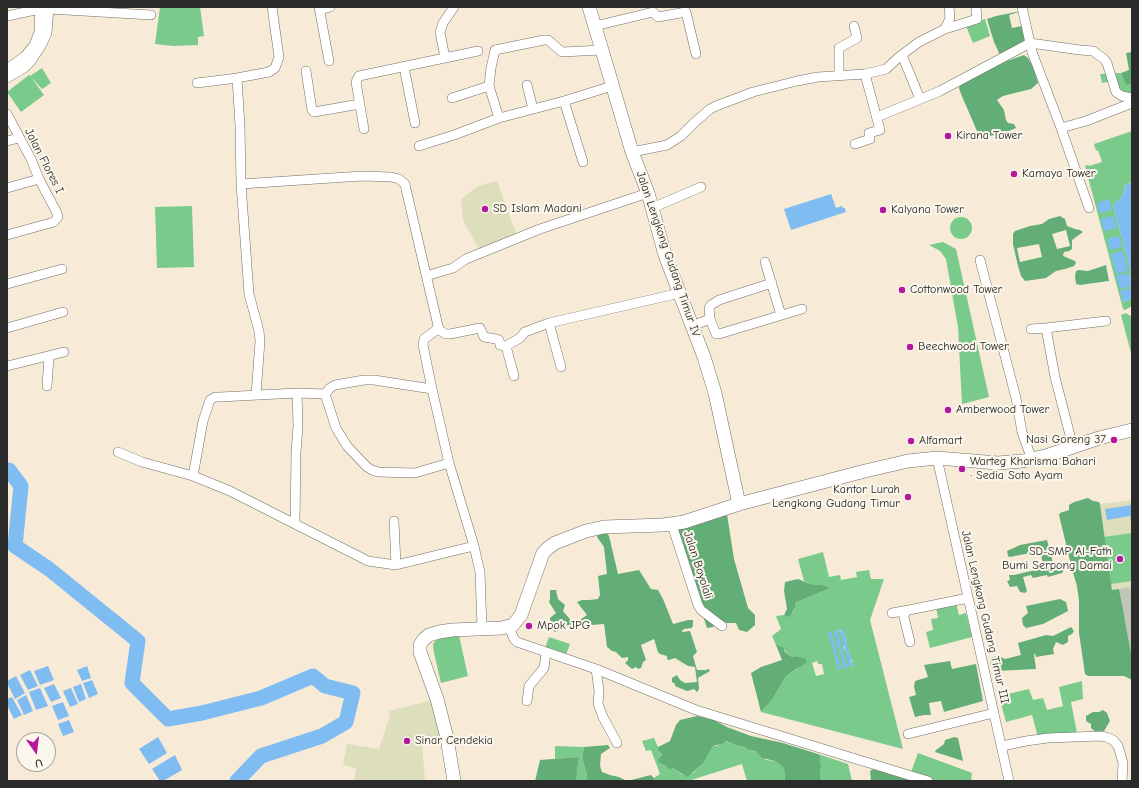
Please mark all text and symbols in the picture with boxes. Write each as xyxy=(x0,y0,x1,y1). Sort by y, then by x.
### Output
street label: Jalan Flores I xyxy=(21,126,67,196)
place label: Kirana Tower xyxy=(956,129,1022,143)
marker: Kirana Tower xyxy=(943,131,953,141)
place label: Kamaya Tower xyxy=(1022,167,1096,181)
street label: Jalan Lengkong Gudang Timur IV xyxy=(633,169,703,339)
marker: Kamaya Tower xyxy=(1009,169,1019,179)
place label: SD Islam Madani xyxy=(493,202,582,216)
place label: Kalyana Tower xyxy=(891,203,964,217)
marker: SD Islam Madani xyxy=(480,204,490,214)
marker: Kalyana Tower xyxy=(878,205,888,215)
place label: Cottonwood Tower xyxy=(910,283,1002,297)
marker: Cottonwood Tower xyxy=(897,285,907,295)
place label: Beechwood Tower xyxy=(918,340,1009,354)
marker: Beechwood Tower xyxy=(905,342,915,352)
place label: Amberwood Tower xyxy=(956,403,1049,417)
marker: Amberwood Tower xyxy=(943,405,953,415)
place label: Nasi Goreng 37 xyxy=(1026,433,1106,447)
place label: Alfamart xyxy=(919,434,962,448)
marker: Nasi Goreng 37 xyxy=(1109,435,1119,445)
marker: Alfamart xyxy=(906,436,916,446)
place label: Warteg Kharisma Bahari · Sedia Soto Ayam xyxy=(970,455,1096,483)
marker: Warteg Kharisma Bahari · Sedia Soto Ayam xyxy=(957,464,967,474)
place label: Kantor Lurah Lengkong Gudang Timur xyxy=(772,483,900,511)
marker: Kantor Lurah Lengkong Gudang Timur xyxy=(903,492,913,502)
street label: Jalan Boyolali xyxy=(680,529,716,601)
street label: Jalan Lengkong Gudang Timur III xyxy=(958,529,1012,705)
place label: SD-SMP Al-Fath Bumi Serpong Damai xyxy=(1002,545,1112,573)
marker: SD-SMP Al-Fath Bumi Serpong Damai xyxy=(1115,554,1125,564)
place label: Mpok JPG xyxy=(537,619,590,633)
marker: Mpok JPG xyxy=(524,621,534,631)
north arrow xyxy=(16,732,56,772)
place label: Sinar Cendekia xyxy=(415,734,493,748)
marker: Sinar Cendekia xyxy=(402,736,412,746)
text: U xyxy=(34,756,44,770)

